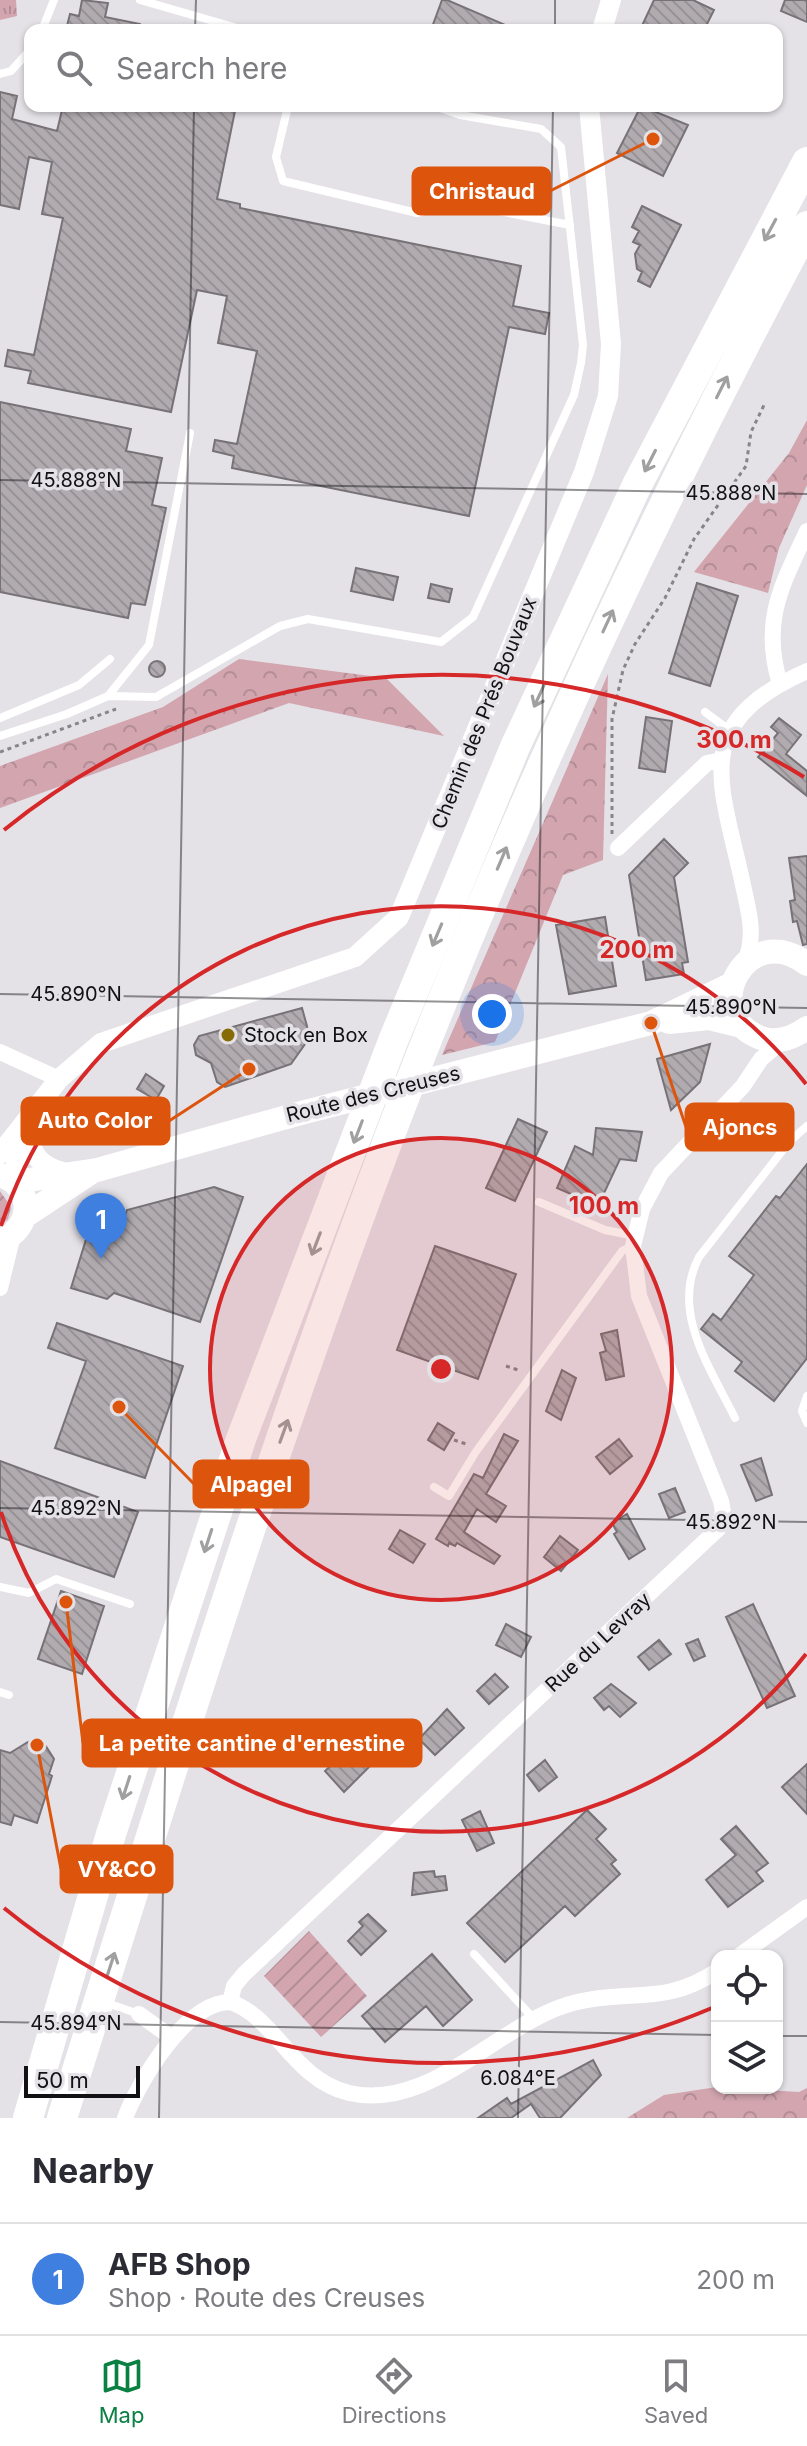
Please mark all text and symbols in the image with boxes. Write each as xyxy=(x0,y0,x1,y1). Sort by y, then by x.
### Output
search box xyxy=(24,24,783,112)
icon: search xyxy=(52,46,96,90)
text: Search here xyxy=(116,50,288,86)
callout: Christaud xyxy=(413,168,550,214)
text: Christaud xyxy=(429,178,535,204)
one-way arrow xyxy=(761,218,777,241)
one-way arrow xyxy=(715,375,730,399)
one-way arrow xyxy=(641,448,657,472)
text: 45.888°N xyxy=(31,468,121,492)
text: 45.888°N xyxy=(686,481,776,505)
street label: Chemin des Prés Bouvaux xyxy=(426,594,542,832)
one-way arrow xyxy=(602,609,617,633)
one-way arrow xyxy=(531,684,546,708)
text: 300 m xyxy=(696,725,772,754)
one-way arrow xyxy=(495,846,510,870)
one-way arrow xyxy=(428,922,443,947)
text: 200 m xyxy=(599,935,675,964)
text: 45.890°N xyxy=(30,982,122,1006)
your location xyxy=(472,994,512,1034)
text: 45.890°N xyxy=(685,995,777,1019)
place label: Stock en Box xyxy=(244,1023,368,1047)
marker: Stock en Box xyxy=(219,1026,237,1044)
street label: Route des Creuses xyxy=(284,1061,462,1127)
callout: Auto Color xyxy=(22,1098,169,1144)
callout: Ajoncs xyxy=(686,1104,793,1150)
text: Auto Color xyxy=(38,1107,152,1133)
text: Ajoncs xyxy=(703,1114,777,1140)
one-way arrow xyxy=(350,1119,364,1144)
text: 100 m xyxy=(569,1191,639,1220)
pin: 1 xyxy=(75,1193,127,1259)
one-way arrow xyxy=(308,1231,322,1256)
centre of rings xyxy=(427,1355,455,1383)
one-way arrow xyxy=(278,1419,292,1443)
callout: Alpagel xyxy=(194,1461,308,1507)
text: Alpagel xyxy=(210,1471,292,1497)
text: 45.892°N xyxy=(30,1496,122,1520)
text: 45.892°N xyxy=(685,1510,777,1534)
one-way arrow xyxy=(199,1528,214,1553)
street label: Rue du Levray xyxy=(540,1587,656,1697)
callout: La petite cantine d'ernestine xyxy=(83,1720,421,1766)
text: La petite cantine d'ernestine xyxy=(99,1730,405,1756)
one-way arrow xyxy=(118,1775,133,1800)
callout: VY&CO xyxy=(61,1846,172,1892)
text: VY&CO xyxy=(77,1856,157,1882)
map controls xyxy=(711,1950,783,2094)
button: locate xyxy=(711,1950,783,2022)
one-way arrow xyxy=(104,1951,119,1977)
text: 45.894°N xyxy=(30,2011,122,2035)
button: layers xyxy=(711,2022,783,2094)
scale bar xyxy=(24,2062,140,2098)
text: 6.084°E xyxy=(480,2066,556,2090)
text: 50 m xyxy=(36,2067,89,2093)
text: Nearby xyxy=(32,2150,154,2191)
text: AFB Shop xyxy=(108,2246,251,2282)
text: 1 xyxy=(52,2264,64,2295)
text: 200 m xyxy=(696,2264,775,2295)
text: Shop · Route des Creuses xyxy=(108,2282,425,2313)
tab: Map xyxy=(99,2354,144,2428)
tab: Directions xyxy=(342,2354,447,2428)
tab: Saved xyxy=(644,2354,708,2428)

